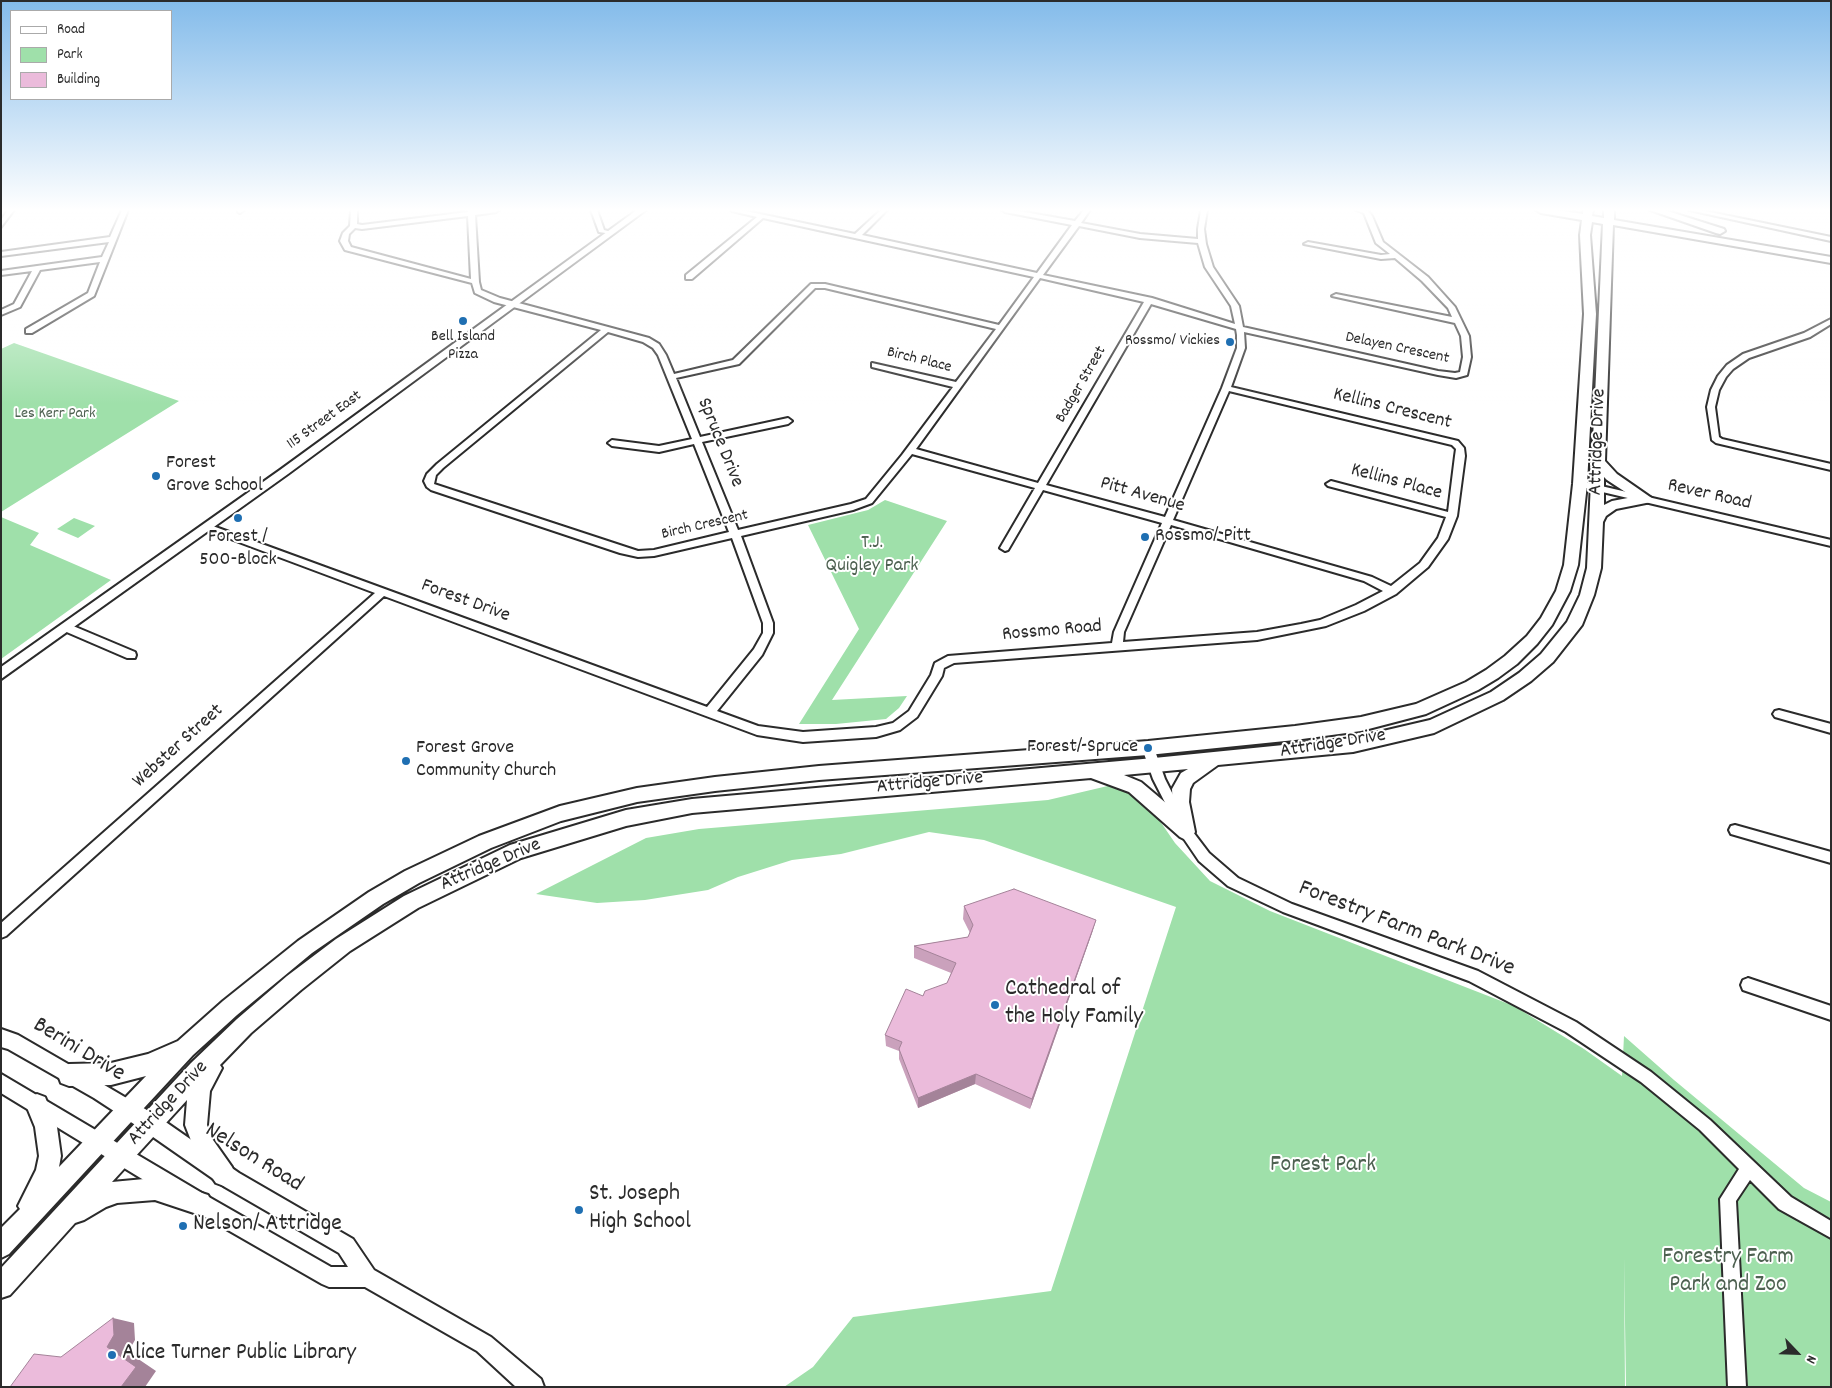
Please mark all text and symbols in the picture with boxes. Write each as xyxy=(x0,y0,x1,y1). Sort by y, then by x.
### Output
legend xyxy=(10,10,172,100)
text: Road xyxy=(57,19,85,41)
text: Park xyxy=(57,44,83,66)
text: Building xyxy=(57,69,100,91)
marker: Bell Island Pizza xyxy=(457,315,469,327)
place label: Bell Island Pizza xyxy=(431,328,495,366)
street label: Delayen Crescent xyxy=(1343,329,1451,369)
place label: Rossmo/ Vickies xyxy=(1125,332,1220,352)
marker: Rossmo/ Vickies xyxy=(1224,336,1236,348)
street label: Badger Street xyxy=(1052,343,1112,427)
street label: Birch Place xyxy=(885,344,953,378)
street label: Kellins Crescent xyxy=(1330,384,1454,436)
street label: 115 Street East xyxy=(284,387,366,455)
street label: Attridge Drive xyxy=(1585,388,1613,496)
street label: Spruce Drive xyxy=(690,395,748,491)
park label: Les Kerr Park xyxy=(14,405,96,425)
place label: Forest Grove School xyxy=(166,452,263,499)
street label: Kellins Place xyxy=(1348,459,1444,507)
marker: Forest Grove School xyxy=(150,470,162,482)
street label: Pitt Avenue xyxy=(1097,473,1187,519)
street label: Rever Road xyxy=(1665,475,1753,517)
street label: Birch Crescent xyxy=(660,507,750,545)
marker: Forest / 500-Block xyxy=(232,512,244,524)
place label: Rossmo/ Pitt xyxy=(1155,525,1251,549)
place label: Forest / 500-Block xyxy=(199,526,277,573)
marker: Rossmo/ Pitt xyxy=(1139,531,1151,543)
park label: T.J. Quigley Park xyxy=(825,532,919,579)
street label: Forest Drive xyxy=(417,575,513,629)
street label: Rossmo Road xyxy=(1001,616,1103,648)
street label: Webster Street xyxy=(129,700,229,794)
street label: Attridge Drive xyxy=(1278,725,1388,765)
place label: Forest/ Spruce xyxy=(1027,736,1138,760)
place label: Forest Grove Community Church xyxy=(416,737,556,784)
marker: Forest/ Spruce xyxy=(1142,742,1154,754)
marker: Forest Grove Community Church xyxy=(400,755,412,767)
street label: Attridge Drive xyxy=(876,767,984,801)
street label: Attridge Drive xyxy=(437,834,545,898)
street label: Forestry Farm Park Drive xyxy=(1294,875,1518,985)
place label: Cathedral of the Holy Family xyxy=(1005,977,1143,1033)
marker: Cathedral of the Holy Family xyxy=(989,999,1001,1011)
street label: Berini Drive xyxy=(27,1012,129,1090)
street label: Attridge Drive xyxy=(124,1057,214,1151)
street label: Nelson Road xyxy=(199,1118,307,1200)
park label: Forest Park xyxy=(1270,1153,1376,1181)
place label: St. Joseph High School xyxy=(589,1182,691,1238)
marker: St. Joseph High School xyxy=(573,1204,585,1216)
place label: Nelson/ Attridge xyxy=(193,1212,342,1240)
marker: Nelson/ Attridge xyxy=(177,1220,189,1232)
park label: Forestry Farm Park and Zoo xyxy=(1662,1245,1794,1301)
north arrow xyxy=(1772,1328,1822,1378)
place label: Alice Turner Public Library xyxy=(122,1341,356,1369)
marker: Alice Turner Public Library xyxy=(106,1349,118,1361)
text: N xyxy=(1800,1352,1821,1366)

